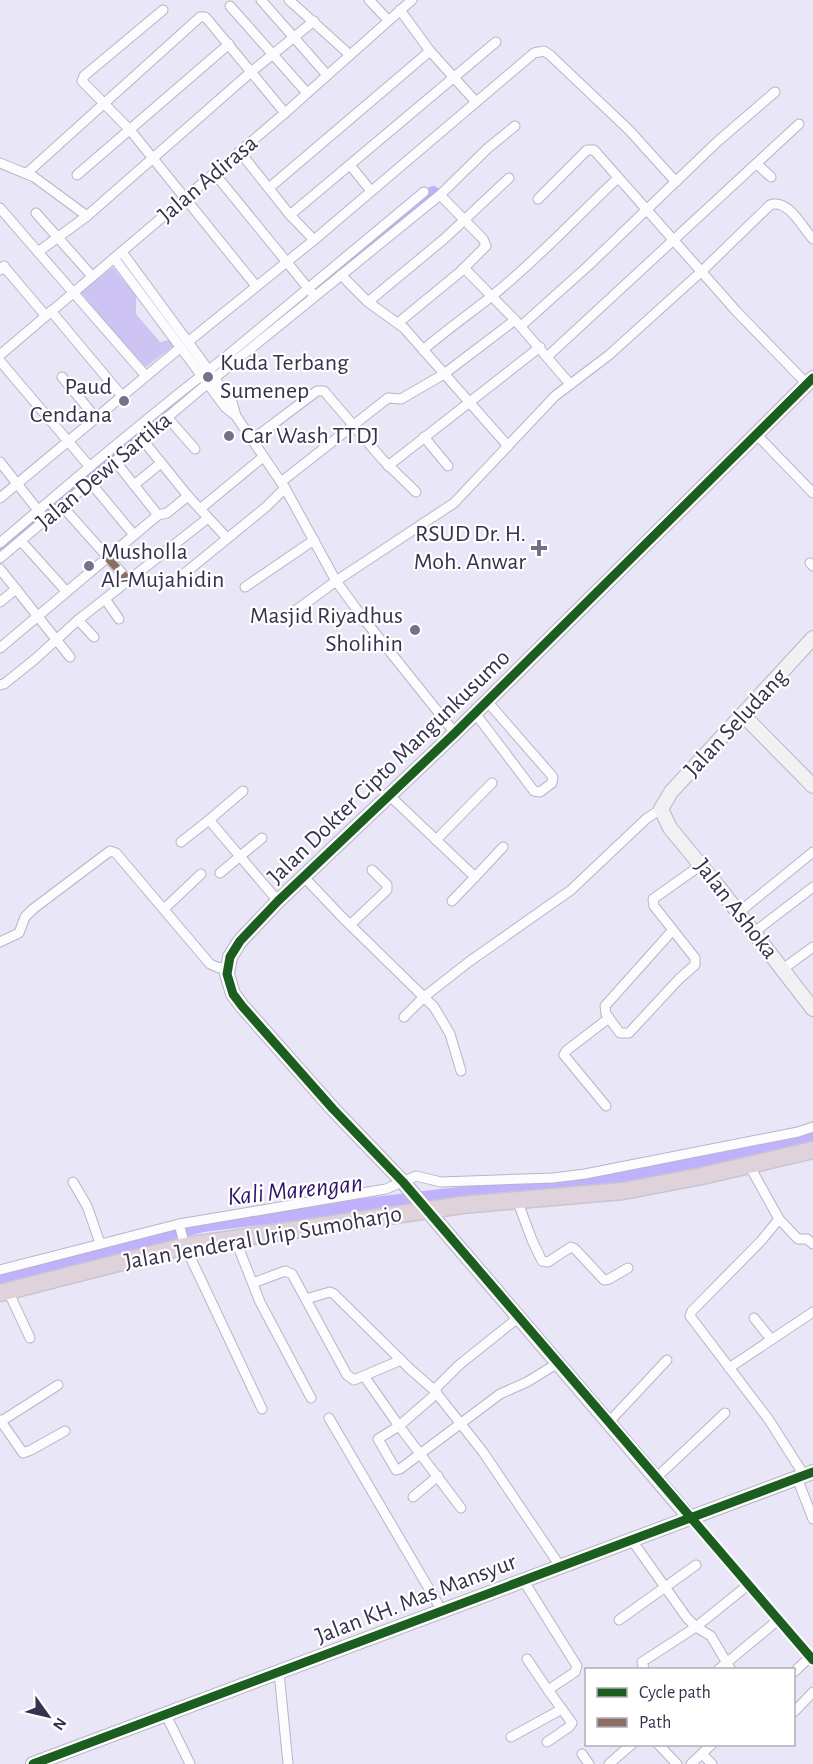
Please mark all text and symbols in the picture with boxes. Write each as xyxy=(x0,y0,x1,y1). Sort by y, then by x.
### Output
street label: Jalan Adirasa xyxy=(154,131,262,227)
place label: Kuda Terbang Sumenep xyxy=(220,351,349,403)
marker: Kuda Terbang Sumenep xyxy=(201,370,215,384)
place label: Paud Cendana xyxy=(30,375,112,427)
marker: Paud Cendana xyxy=(117,394,131,408)
street label: Jalan Dewi Sartika xyxy=(32,408,176,534)
place label: Car Wash TTDJ xyxy=(241,424,379,448)
marker: Car Wash TTDJ xyxy=(222,429,236,443)
place label: RSUD Dr. H. Moh. Anwar xyxy=(414,522,526,574)
marker: RSUD Dr. H. Moh. Anwar xyxy=(530,539,548,557)
place label: Musholla Al-Mujahidin xyxy=(101,540,225,592)
marker: Musholla Al-Mujahidin xyxy=(82,559,96,573)
place label: Masjid Riyadhus Sholihin xyxy=(250,604,403,656)
marker: Masjid Riyadhus Sholihin xyxy=(408,623,422,637)
street label: Jalan Dokter Cipto Mangunkusumo xyxy=(263,645,515,889)
street label: Jalan Seludang xyxy=(680,664,792,782)
street label: Jalan Ashoka xyxy=(690,854,782,964)
water label: Kali Marengan xyxy=(226,1170,364,1210)
street label: Jalan Jenderal Urip Sumoharjo xyxy=(122,1202,404,1274)
street label: Jalan KH. Mas Mansyur xyxy=(312,1550,520,1648)
legend xyxy=(585,1668,795,1746)
text: Cycle path xyxy=(639,1684,711,1702)
north arrow xyxy=(18,1686,78,1746)
text: Path xyxy=(639,1714,671,1732)
text: N xyxy=(50,1715,69,1733)

